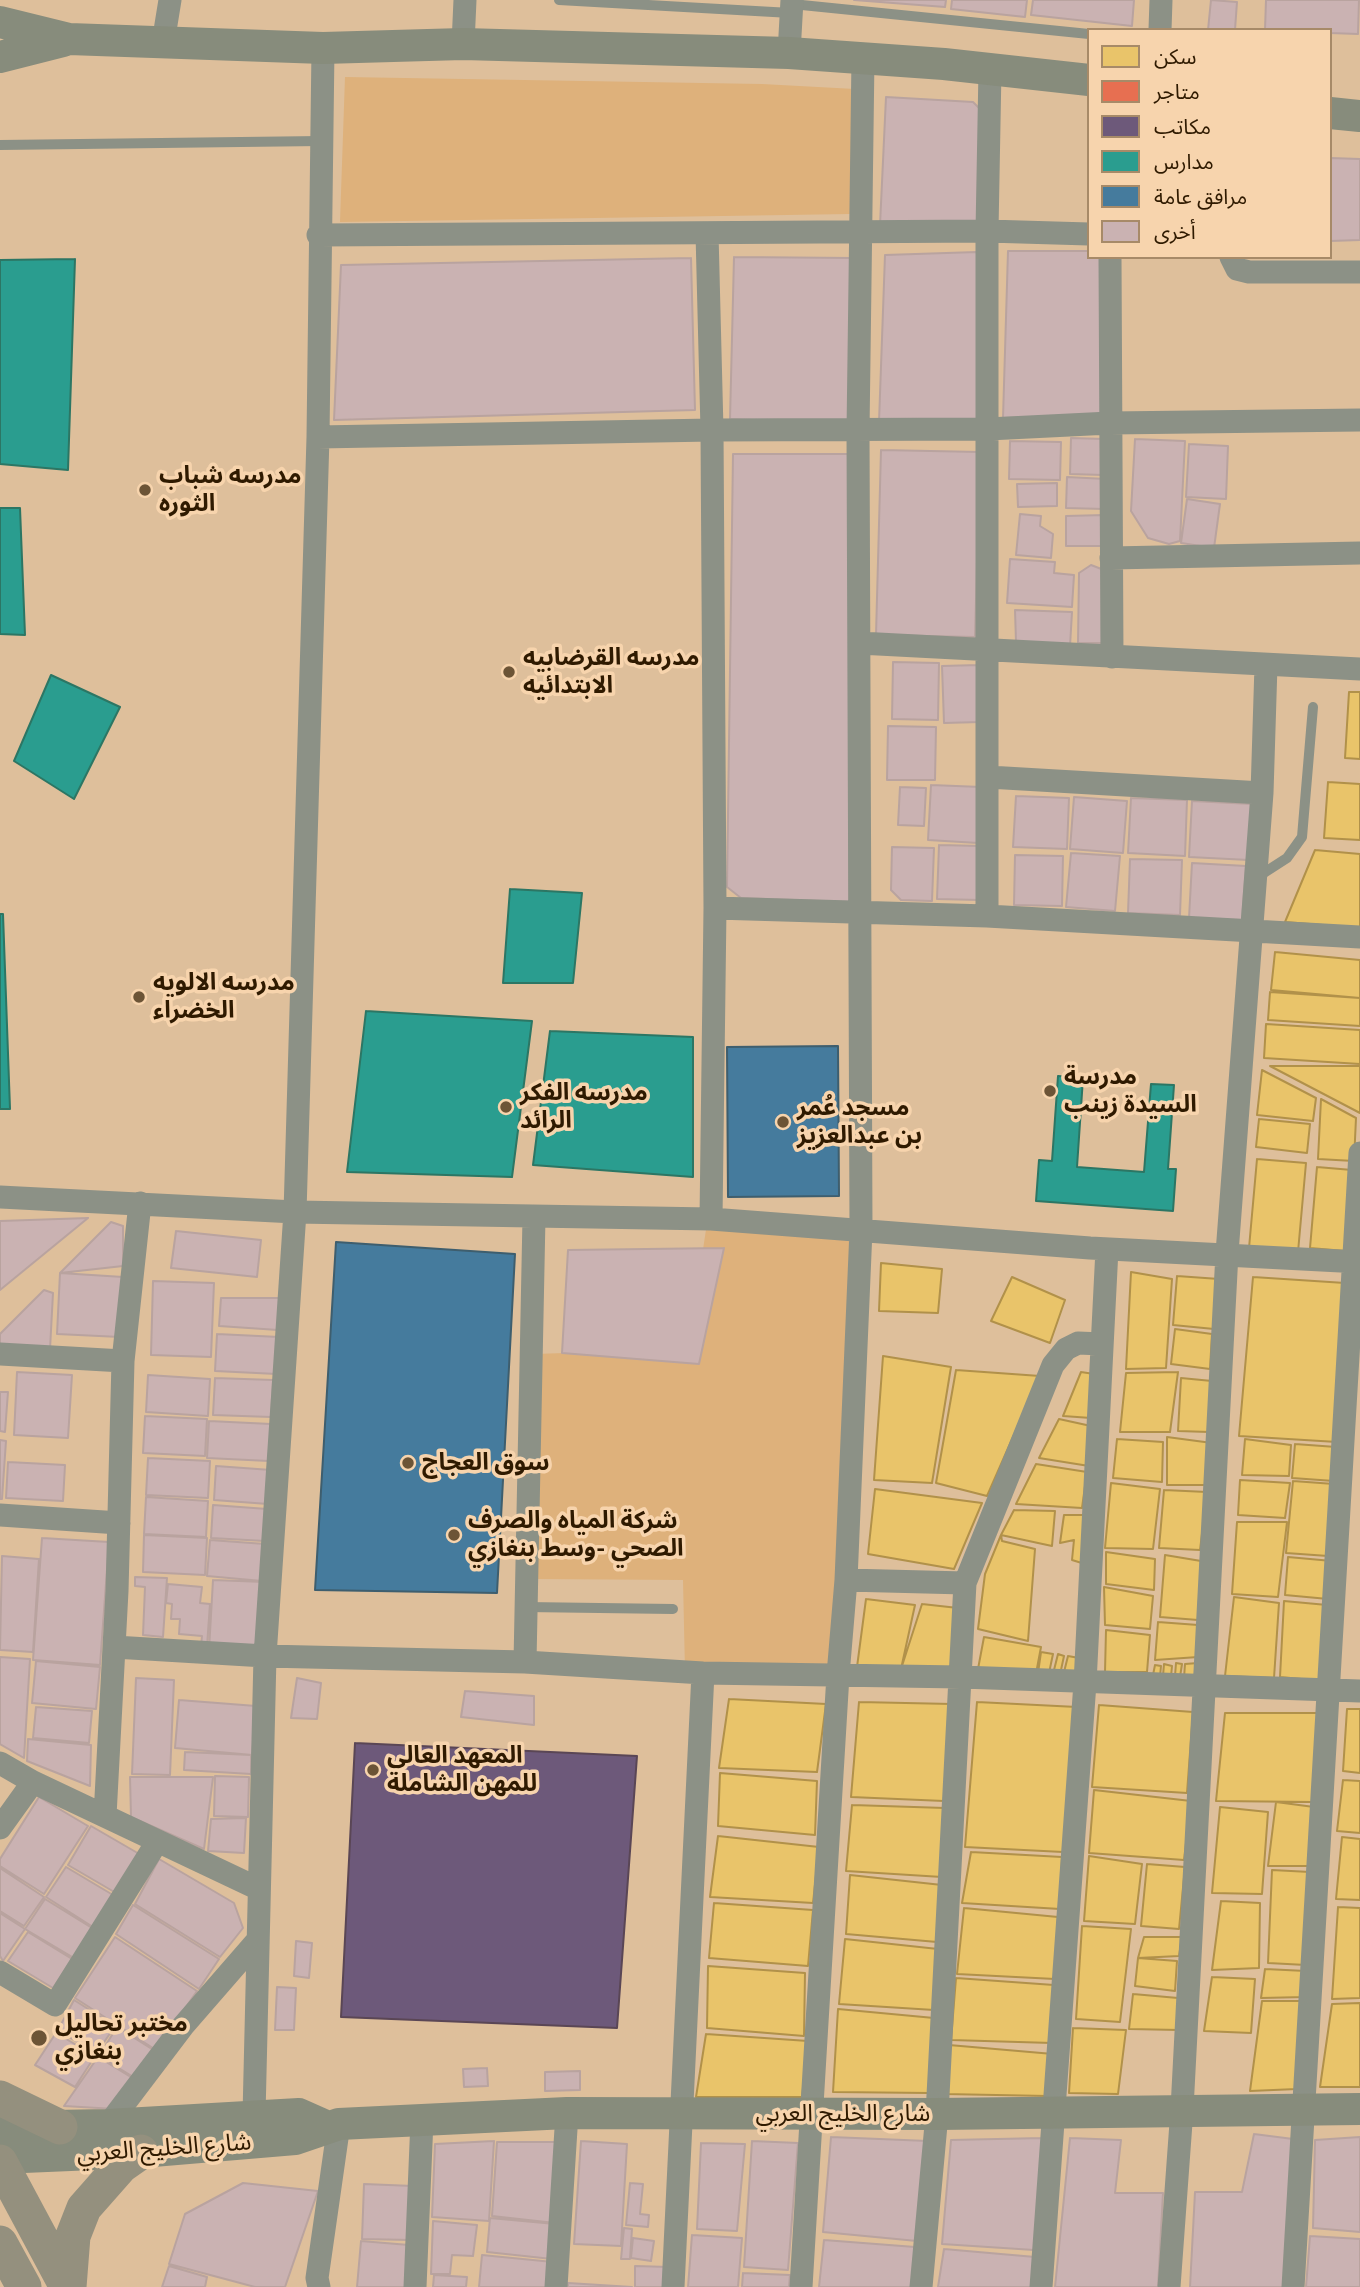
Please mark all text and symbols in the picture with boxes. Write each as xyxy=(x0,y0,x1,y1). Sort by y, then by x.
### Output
legend xyxy=(1087,28,1332,259)
text: سكن xyxy=(1154,44,1196,69)
text: متاجر xyxy=(1154,79,1200,104)
text: مكاتب xyxy=(1154,114,1211,139)
text: مدارس xyxy=(1154,149,1214,174)
text: مرافق عامة xyxy=(1154,184,1247,209)
text: أخرى xyxy=(1154,219,1196,244)
place label: مدرسه شباب الثوره xyxy=(159,462,302,518)
marker: مدرسه شباب الثوره xyxy=(137,482,153,498)
place label: مدرسه القرضابيه الابتدائيه xyxy=(523,644,700,700)
marker: مدرسه القرضابيه الابتدائيه xyxy=(501,664,517,680)
place label: مدرسه الالويه الخضراء xyxy=(153,969,295,1025)
marker: مدرسه الالويه الخضراء xyxy=(131,989,147,1005)
place label: مدرسة السيدة زينب xyxy=(1064,1063,1197,1119)
place label: مدرسه الفكر الرائد xyxy=(520,1079,648,1135)
marker: مدرسة السيدة زينب xyxy=(1042,1083,1058,1099)
place label: مسجد عُمر بن عبدالعزيز xyxy=(797,1094,922,1150)
marker: مدرسه الفكر الرائد xyxy=(498,1099,514,1115)
marker: مسجد عُمر بن عبدالعزيز xyxy=(775,1114,791,1130)
place label: سوق العجاج xyxy=(422,1449,549,1477)
marker: سوق العجاج xyxy=(400,1455,416,1471)
place label: شركة المياه والصرف الصحي -وسط بنغازي xyxy=(468,1507,684,1563)
marker: شركة المياه والصرف الصحي -وسط بنغازي xyxy=(446,1527,462,1543)
place label: المعهد العالي للمهن الشاملة xyxy=(387,1742,537,1798)
marker: المعهد العالي للمهن الشاملة xyxy=(365,1762,381,1778)
place label: مختبر تحاليل بنغازي xyxy=(55,2010,188,2066)
marker: مختبر تحاليل بنغازي xyxy=(29,2028,49,2048)
street label: شارع الخليج العربي xyxy=(756,2100,930,2128)
street label: شارع الخليج العربي xyxy=(76,2128,252,2168)

